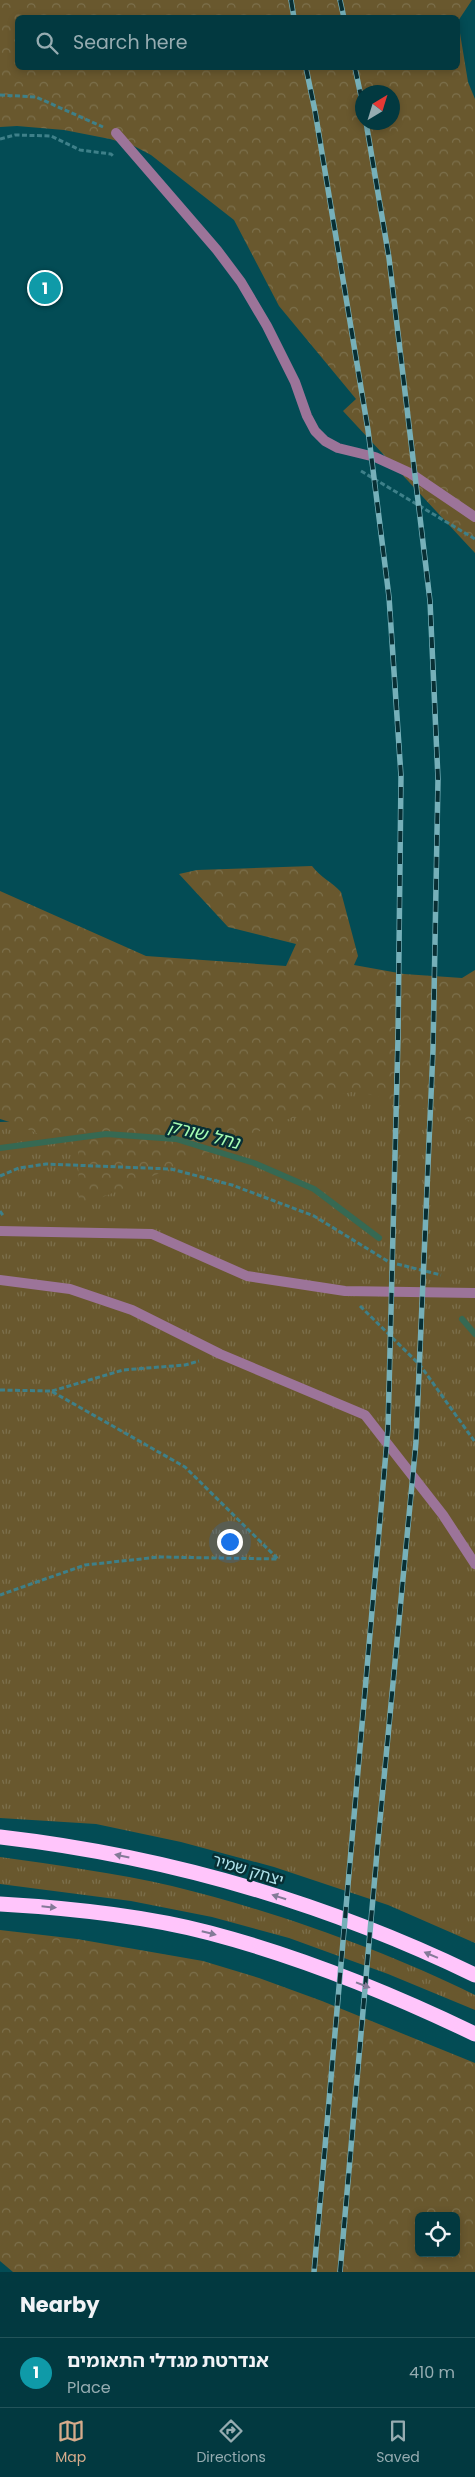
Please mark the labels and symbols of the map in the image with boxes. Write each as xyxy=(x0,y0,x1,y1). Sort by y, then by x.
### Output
north arrow xyxy=(355,85,400,130)
pin: 1 xyxy=(29,269,61,307)
water label: נחל שורק xyxy=(166,1113,243,1155)
your location xyxy=(217,1529,243,1555)
street label: יצחק שמיר xyxy=(209,1848,287,1892)
one-way arrow xyxy=(114,1852,129,1860)
one-way arrow xyxy=(271,1893,286,1900)
one-way arrow xyxy=(41,1903,57,1911)
one-way arrow xyxy=(201,1929,216,1937)
one-way arrow xyxy=(423,1950,438,1958)
one-way arrow xyxy=(356,1981,371,1989)

